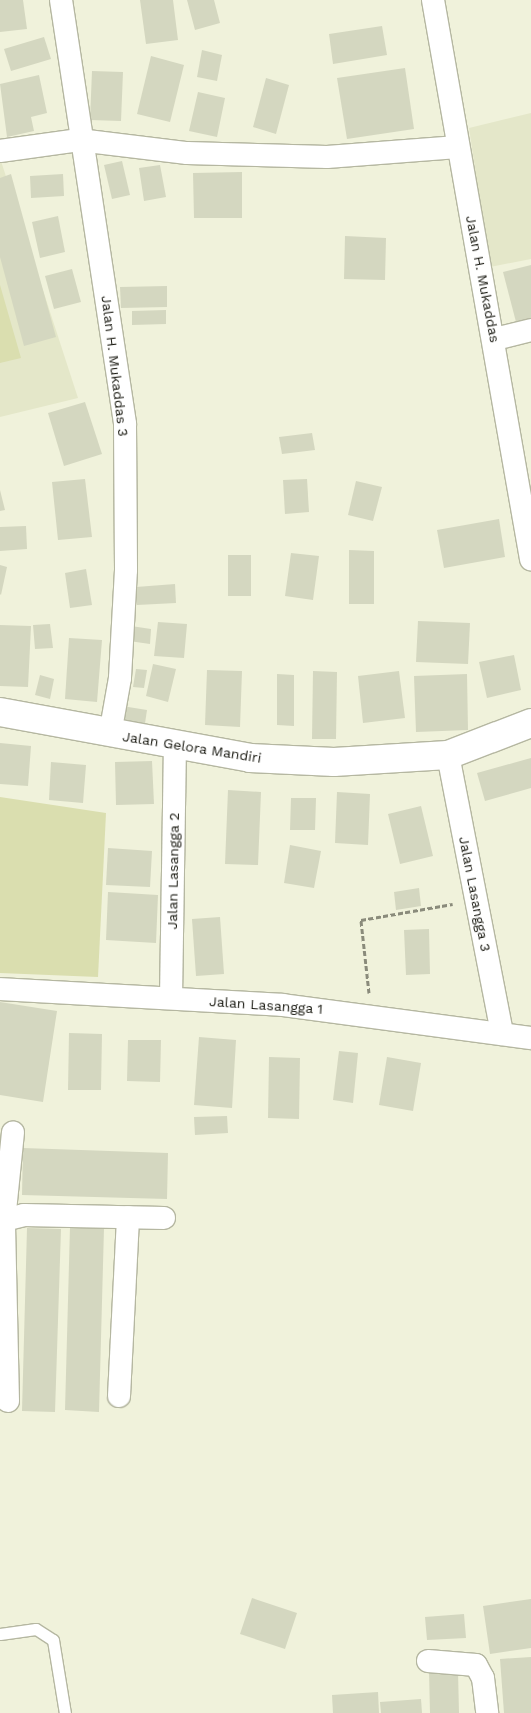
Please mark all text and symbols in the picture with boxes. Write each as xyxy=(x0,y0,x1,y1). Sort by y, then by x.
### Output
street label: Jalan H. Mukaddas xyxy=(462,214,504,344)
street label: Jalan H. Mukaddas 3 xyxy=(98,294,132,438)
street label: Jalan Gelora Mandiri xyxy=(121,728,263,766)
street label: Jalan Lasangga 2 xyxy=(164,812,182,930)
street label: Jalan Lasangga 3 xyxy=(456,835,494,953)
street label: Jalan Lasangga 1 xyxy=(208,993,324,1017)

